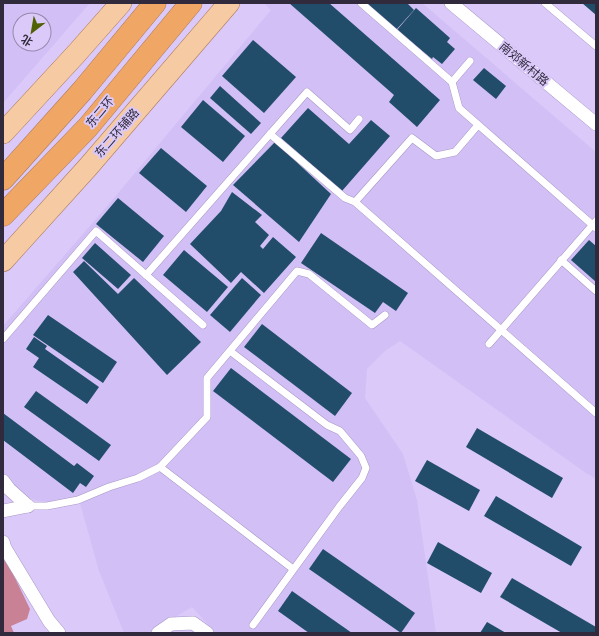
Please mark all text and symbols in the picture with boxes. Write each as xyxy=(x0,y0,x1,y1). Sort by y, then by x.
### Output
north arrow xyxy=(12,12,52,52)
text: 北 xyxy=(19,32,35,49)
street label: 南郊新村路 xyxy=(497,39,551,89)
street label: 东二环 xyxy=(83,94,117,130)
street label: 东二环辅路 xyxy=(92,106,142,160)

